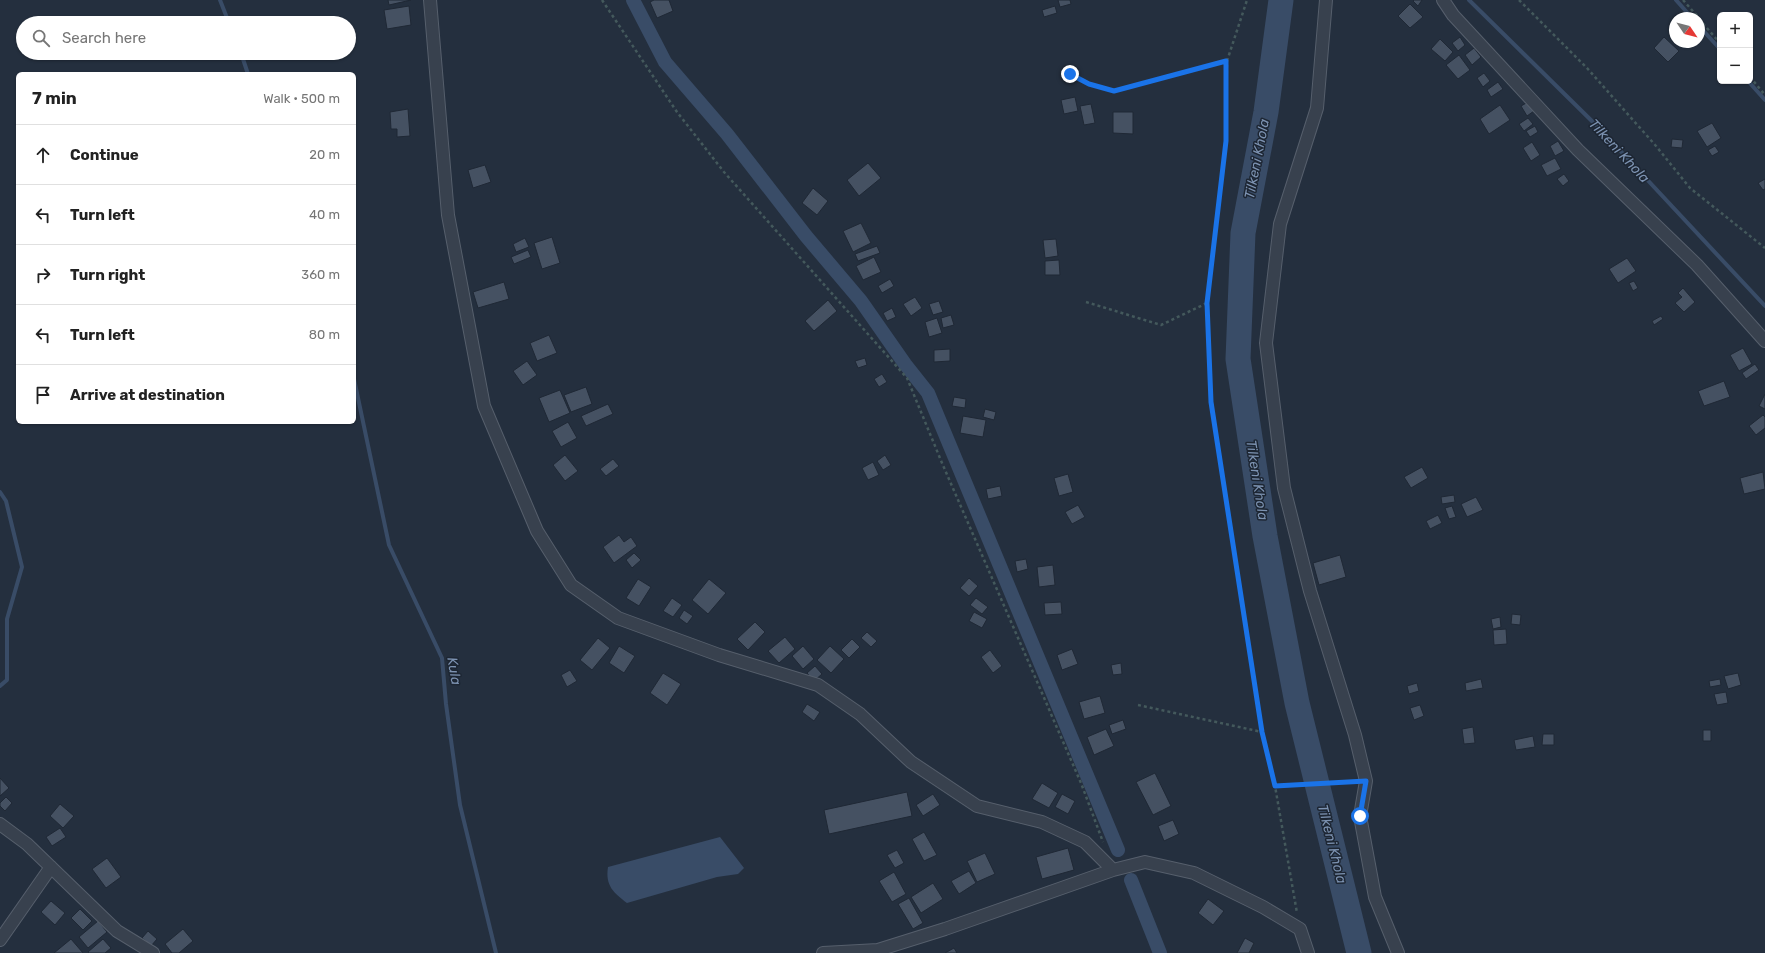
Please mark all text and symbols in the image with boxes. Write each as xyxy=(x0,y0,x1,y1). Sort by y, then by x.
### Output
north arrow xyxy=(1669,12,1705,48)
map controls xyxy=(1717,12,1753,84)
button: + xyxy=(1717,12,1753,48)
search box xyxy=(16,16,356,60)
icon: search xyxy=(30,27,52,49)
text: Search here xyxy=(62,29,146,47)
button: − xyxy=(1717,48,1753,84)
route end xyxy=(1061,65,1079,83)
text: 7 min xyxy=(32,88,77,108)
text: Walk · 500 m xyxy=(263,91,340,106)
water label: Tilkeni Khola xyxy=(1585,116,1653,186)
water label: Tilkeni Khola xyxy=(1241,118,1273,200)
icon: ahead xyxy=(32,144,54,166)
text: Continue xyxy=(70,146,139,164)
text: 20 m xyxy=(309,147,340,162)
icon: left xyxy=(32,204,54,226)
text: Turn left xyxy=(70,206,135,224)
text: 40 m xyxy=(309,207,340,222)
icon: right xyxy=(32,264,54,286)
text: Turn right xyxy=(70,266,145,284)
text: 360 m xyxy=(301,267,340,282)
icon: left xyxy=(32,324,54,346)
text: Turn left xyxy=(70,326,135,344)
text: 80 m xyxy=(309,327,340,342)
icon: arrive xyxy=(32,384,54,406)
text: Arrive at destination xyxy=(70,386,225,404)
water label: Tilkeni Khola xyxy=(1242,439,1272,521)
water label: Kula xyxy=(443,656,465,686)
water label: Tilkeni Khola xyxy=(1314,803,1350,885)
route start xyxy=(1351,807,1369,825)

